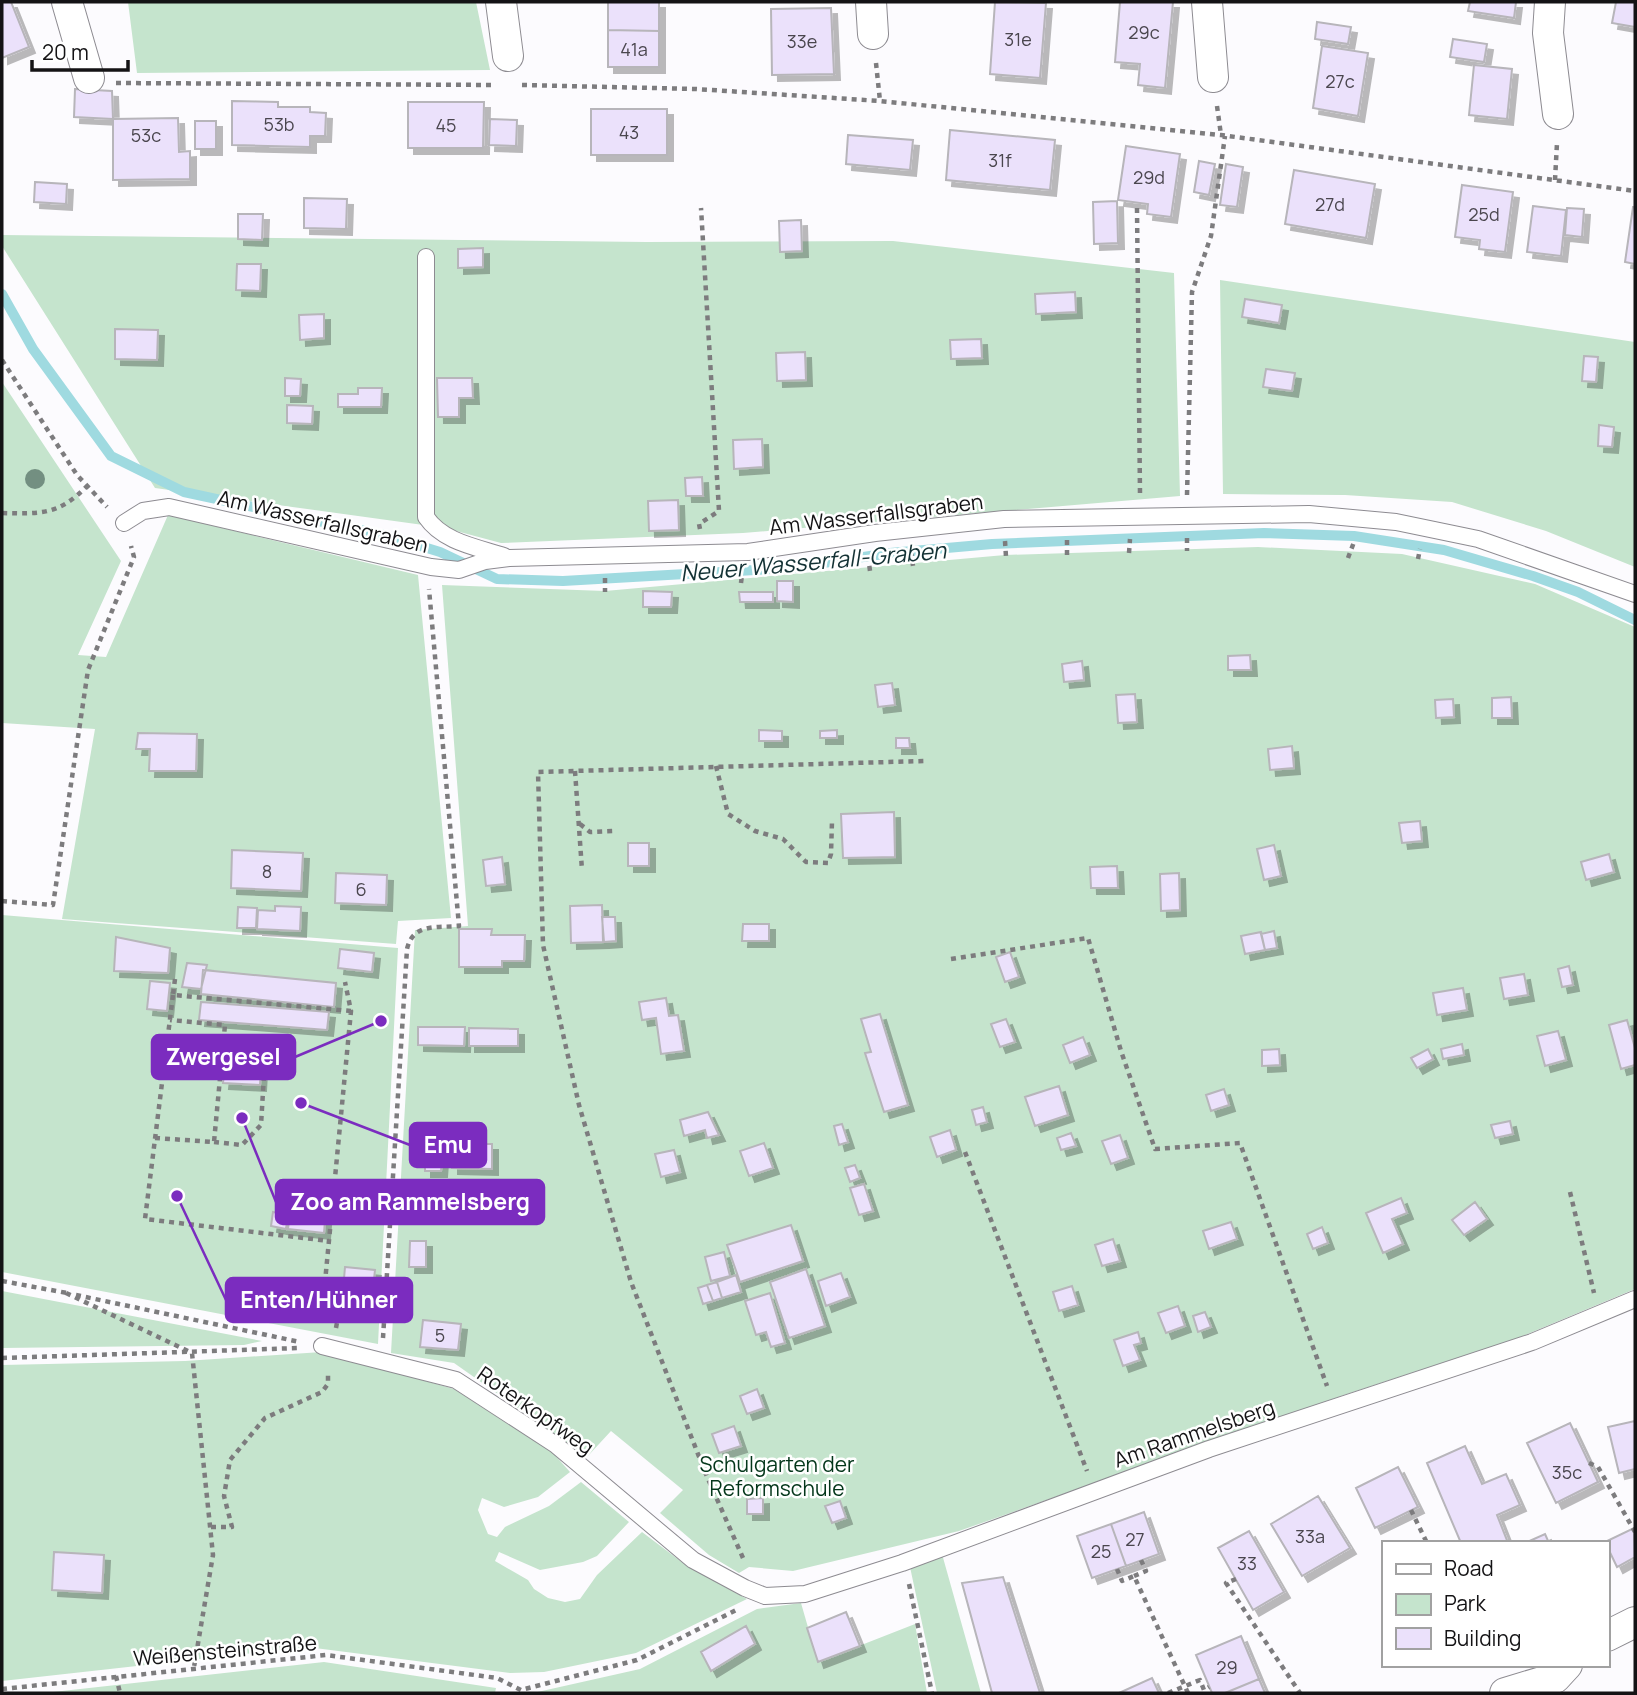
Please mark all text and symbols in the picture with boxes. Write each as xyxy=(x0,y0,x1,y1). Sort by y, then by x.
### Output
house number: 29c xyxy=(1128,20,1160,44)
house number: 31e xyxy=(1004,27,1032,51)
scale bar xyxy=(32,28,128,72)
house number: 33e xyxy=(787,29,817,53)
house number: 41a xyxy=(620,37,648,61)
text: 20 m xyxy=(42,38,89,66)
house number: 27c xyxy=(1325,69,1355,93)
house number: 53b xyxy=(263,112,295,136)
house number: 45 xyxy=(435,113,457,137)
house number: 43 xyxy=(619,120,639,144)
house number: 53c xyxy=(131,123,161,147)
house number: 31f xyxy=(988,148,1012,172)
house number: 29d xyxy=(1133,165,1165,189)
house number: 27d xyxy=(1315,192,1345,216)
house number: 25d xyxy=(1468,202,1500,226)
street label: Am Wasserfallsgraben xyxy=(215,483,431,559)
street label: Am Wasserfallsgraben xyxy=(767,487,985,541)
water label: Neuer Wasserfall-Graben xyxy=(679,533,948,589)
house number: 8 xyxy=(262,859,272,883)
house number: 6 xyxy=(355,877,367,901)
callout: Zwergesel xyxy=(152,1035,295,1079)
text: Zwergesel xyxy=(165,1040,281,1072)
callout: Emu xyxy=(410,1123,486,1167)
text: Emu xyxy=(424,1128,472,1160)
callout: Zoo am Rammelsberg xyxy=(276,1180,544,1224)
text: Zoo am Rammelsberg xyxy=(290,1185,530,1217)
callout: Enten/Hühner xyxy=(226,1278,412,1322)
text: Enten/Hühner xyxy=(240,1283,398,1315)
house number: 5 xyxy=(435,1323,445,1347)
street label: Roterkopfweg xyxy=(472,1359,600,1461)
street label: Am Rammelsberg xyxy=(1110,1392,1278,1474)
park label: Schulgarten der Reformschule xyxy=(699,1450,855,1502)
house number: 35c xyxy=(1552,1460,1582,1484)
house number: 33a xyxy=(1295,1524,1325,1548)
house number: 27 xyxy=(1125,1527,1145,1551)
house number: 25 xyxy=(1091,1539,1111,1563)
legend xyxy=(1382,1541,1609,1667)
house number: 33 xyxy=(1237,1551,1257,1575)
text: Road xyxy=(1444,1554,1494,1582)
text: Park xyxy=(1444,1589,1486,1617)
text: Building xyxy=(1444,1624,1521,1652)
street label: Weißensteinstraße xyxy=(132,1628,318,1672)
house number: 29 xyxy=(1216,1655,1238,1679)

